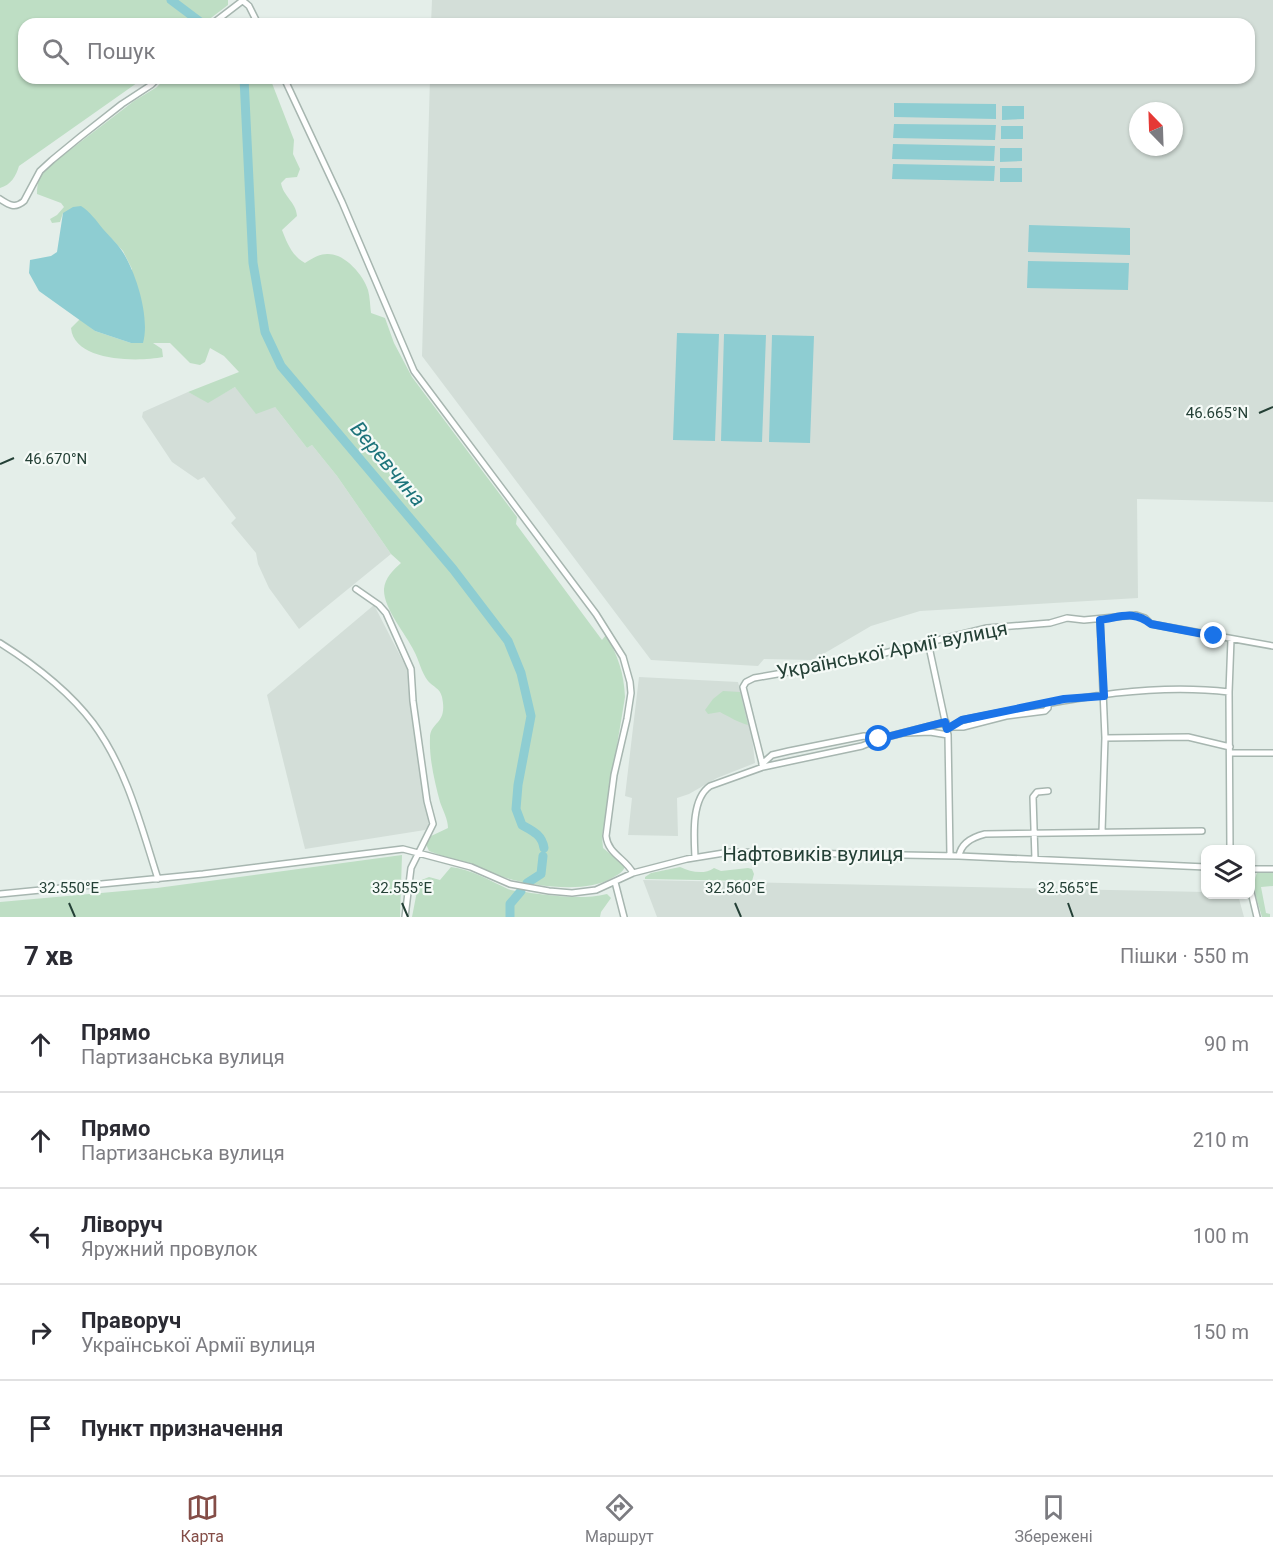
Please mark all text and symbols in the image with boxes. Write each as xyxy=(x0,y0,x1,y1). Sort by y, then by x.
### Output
search box xyxy=(18,18,1255,84)
icon: search xyxy=(39,35,72,68)
text: Пошук xyxy=(87,39,155,64)
north arrow xyxy=(1129,102,1183,156)
text: 46.665°N xyxy=(1186,404,1248,422)
water label: Веревчина xyxy=(346,417,430,511)
text: 46.670°N xyxy=(25,450,87,468)
street label: Української Армії вулиця xyxy=(775,616,1009,684)
route end xyxy=(1200,622,1226,648)
route start xyxy=(865,725,891,751)
street label: Нафтовиків вулиця xyxy=(723,842,904,866)
map controls xyxy=(1201,845,1255,899)
button: layers xyxy=(1201,845,1255,899)
text: 32.550°E xyxy=(39,879,100,897)
text: 32.555°E xyxy=(372,879,433,897)
text: 32.560°E xyxy=(705,879,766,897)
text: 32.565°E xyxy=(1038,879,1099,897)
text: 7 хв xyxy=(24,941,73,971)
text: Пішки · 550 m xyxy=(1120,944,1249,968)
text: Прямо xyxy=(81,1020,150,1045)
icon: ahead xyxy=(24,1028,57,1061)
text: 90 m xyxy=(1204,1032,1249,1056)
text: Партизанська вулиця xyxy=(81,1045,285,1069)
text: Прямо xyxy=(81,1116,150,1141)
icon: ahead xyxy=(24,1124,57,1157)
text: 210 m xyxy=(1193,1128,1249,1152)
text: Партизанська вулиця xyxy=(81,1141,285,1165)
text: Ліворуч xyxy=(81,1212,163,1237)
icon: left xyxy=(24,1220,57,1253)
text: 100 m xyxy=(1193,1224,1249,1248)
text: Яружний провулок xyxy=(81,1237,258,1261)
text: Праворуч xyxy=(81,1308,181,1333)
icon: right xyxy=(24,1316,57,1349)
text: 150 m xyxy=(1193,1320,1249,1344)
text: Української Армії вулиця xyxy=(81,1333,316,1357)
icon: arrive xyxy=(24,1412,57,1445)
text: Пункт призначення xyxy=(81,1416,283,1441)
tab: Карта xyxy=(180,1491,224,1546)
tab: Маршрут xyxy=(585,1491,654,1546)
tab: Збережені xyxy=(1015,1491,1093,1546)

